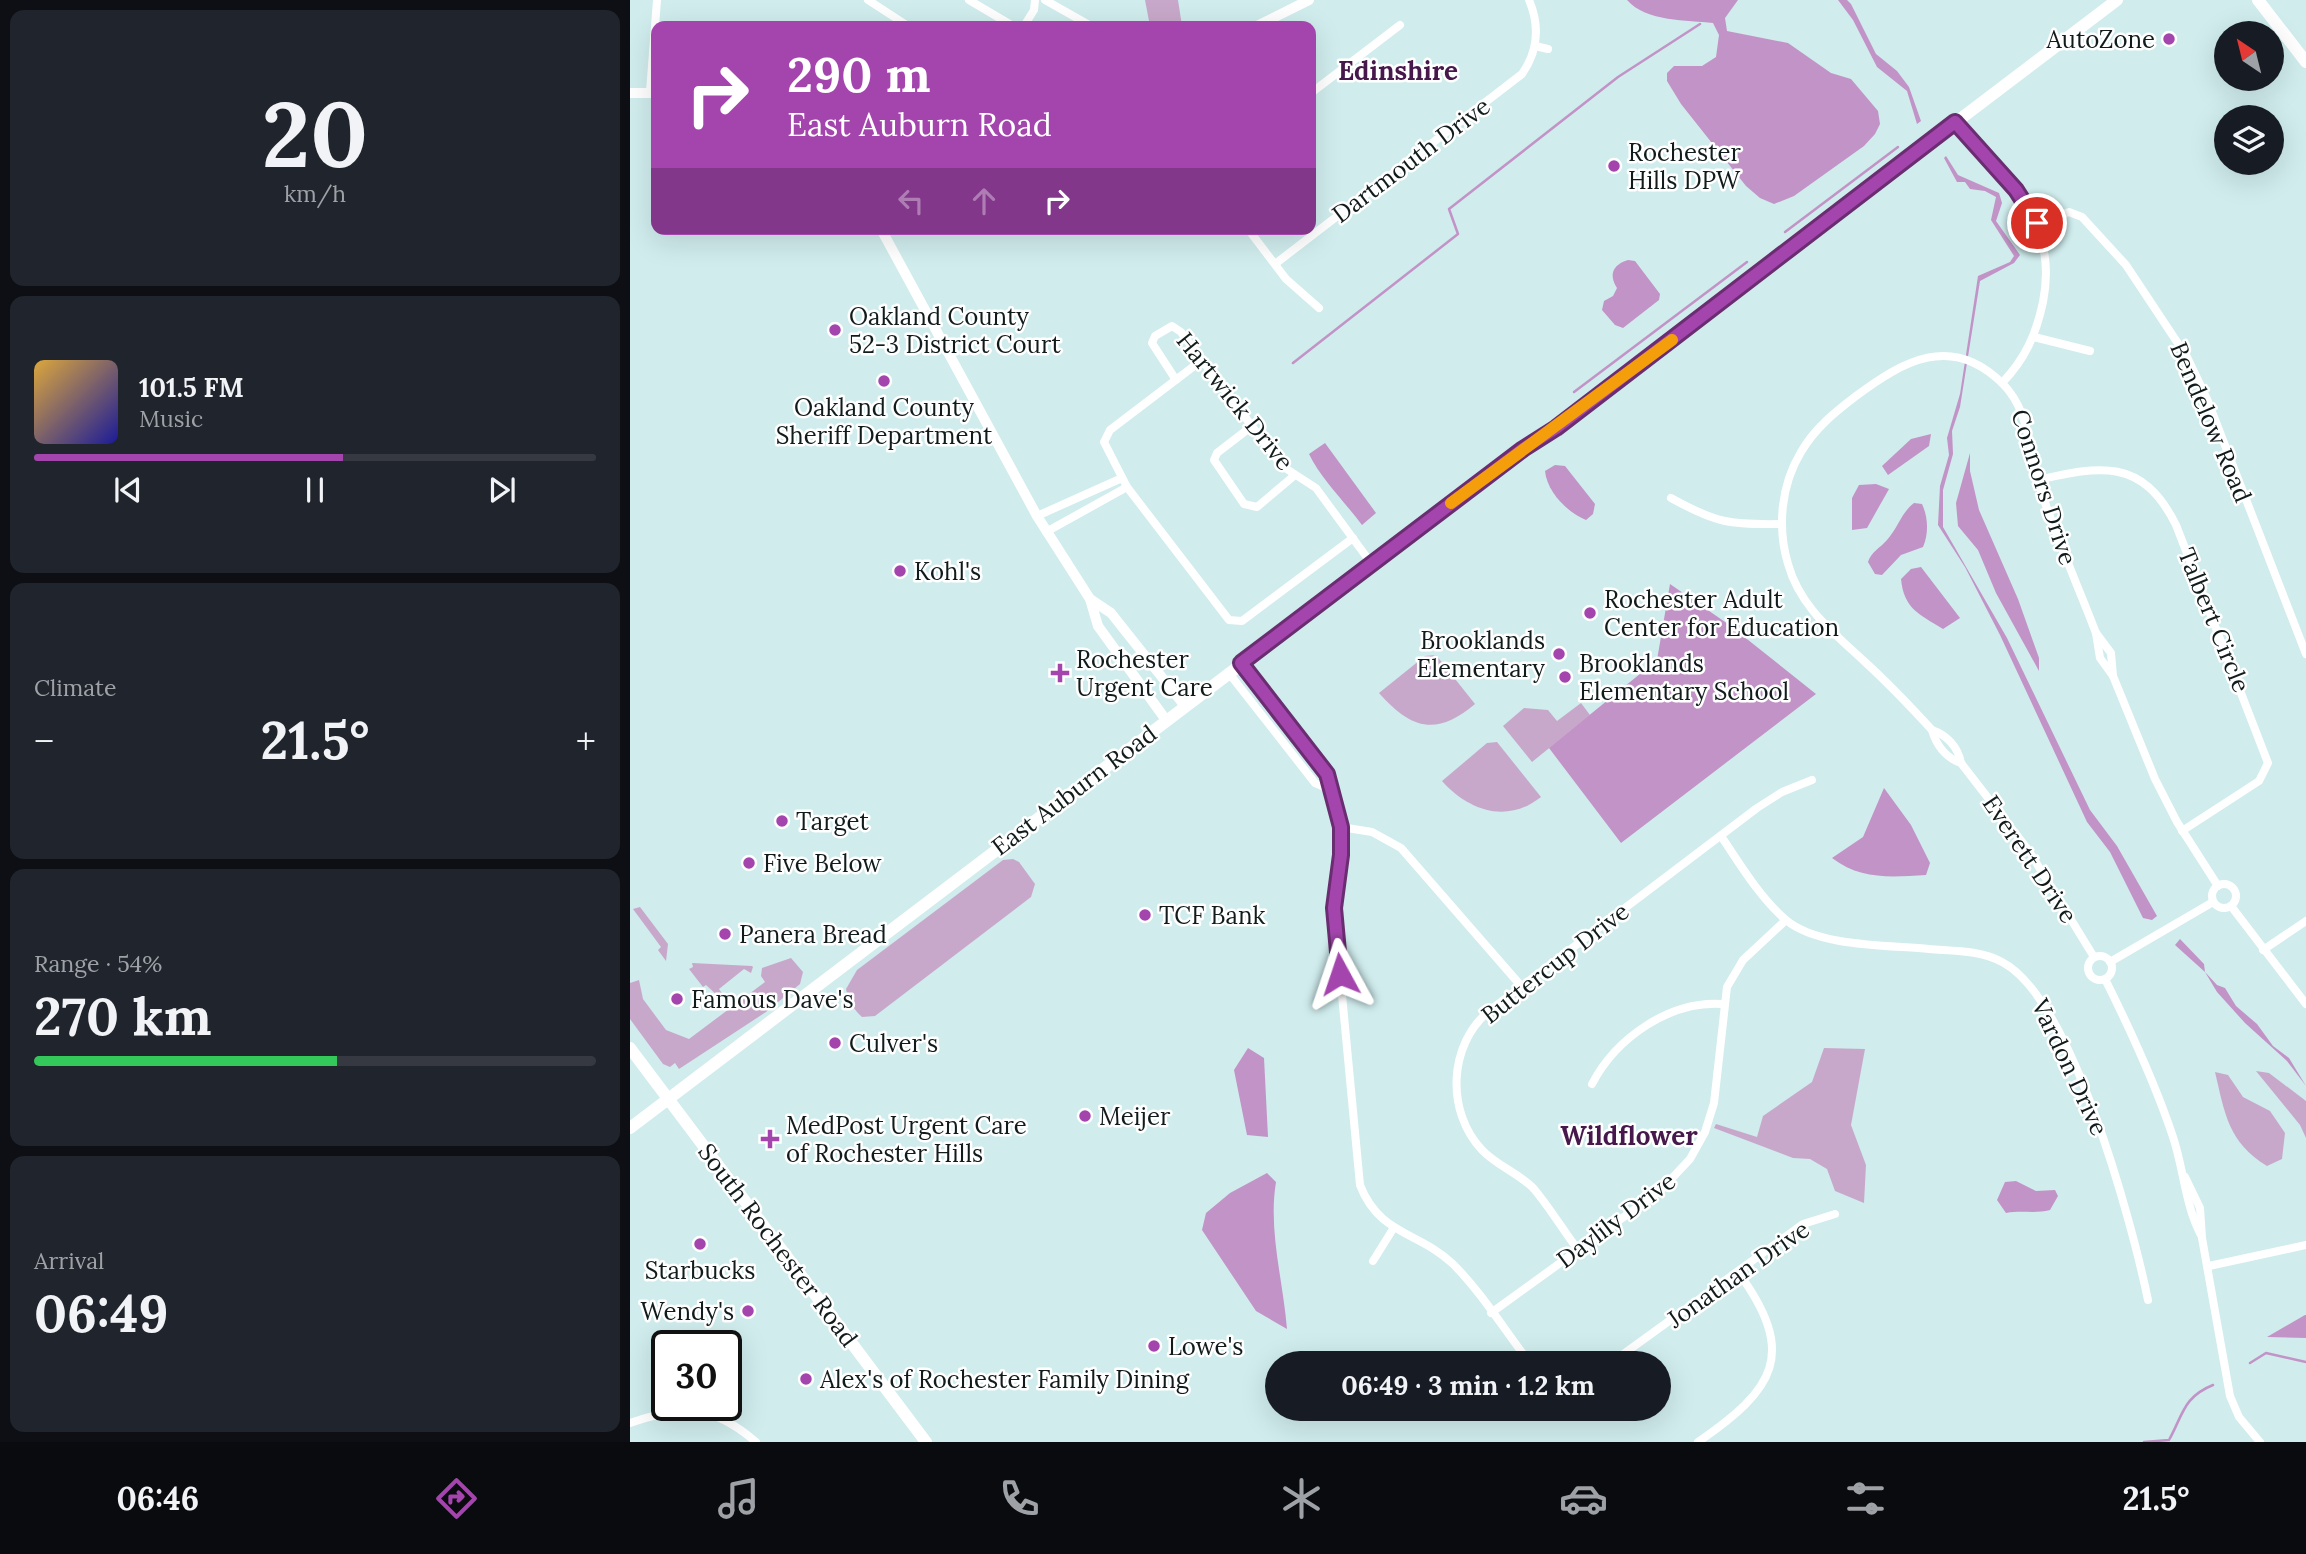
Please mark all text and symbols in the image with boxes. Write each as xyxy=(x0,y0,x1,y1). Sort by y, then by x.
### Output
north arrow xyxy=(2214,21,2284,91)
map controls xyxy=(2214,21,2284,175)
place label: AutoZone xyxy=(2046,24,2155,55)
marker: AutoZone xyxy=(2161,31,2177,47)
text: 290 m xyxy=(787,43,930,105)
icon: right xyxy=(672,49,763,140)
district label: Edinshire xyxy=(1338,54,1458,87)
text: 20 xyxy=(262,75,368,192)
street label: Dartmouth Drive xyxy=(1326,91,1496,229)
text: East Auburn Road xyxy=(787,104,1052,145)
button: layers xyxy=(2214,105,2284,175)
place label: Rochester Hills DPW xyxy=(1628,137,1742,196)
marker: Rochester Hills DPW xyxy=(1606,158,1622,174)
text: km/h xyxy=(284,179,346,208)
icon: left xyxy=(892,182,930,220)
icon: ahead xyxy=(965,182,1003,220)
icon: right xyxy=(1038,182,1076,220)
pin xyxy=(2007,193,2067,253)
icon: arrive xyxy=(2018,204,2056,242)
place label: Oakland County 52-3 District Court xyxy=(849,301,1061,360)
marker: Oakland County 52-3 District Court xyxy=(827,322,843,338)
street label: Hartwick Drive xyxy=(1170,326,1300,476)
street label: Bendelow Road xyxy=(2163,337,2259,507)
text: 101.5 FM xyxy=(139,371,244,404)
marker: Oakland County Sheriff Department xyxy=(876,373,892,389)
place label: Oakland County Sheriff Department xyxy=(776,392,993,451)
text: Music xyxy=(139,404,203,433)
street label: Connors Drive xyxy=(2004,405,2084,569)
icon: previous xyxy=(109,471,147,509)
icon: pause xyxy=(296,471,334,509)
icon: next xyxy=(483,471,521,509)
street label: Talbert Circle xyxy=(2171,543,2257,697)
place label: Kohl's xyxy=(914,556,981,587)
marker: Kohl's xyxy=(892,563,908,579)
place label: Rochester Adult Center for Education xyxy=(1604,584,1839,643)
marker: Rochester Adult Center for Education xyxy=(1582,605,1598,621)
place label: Brooklands Elementary xyxy=(1417,625,1545,684)
place label: Rochester Urgent Care xyxy=(1076,644,1213,703)
marker: Brooklands Elementary xyxy=(1551,646,1567,662)
place label: Brooklands Elementary School xyxy=(1579,648,1789,707)
marker: Rochester Urgent Care xyxy=(1050,663,1070,683)
marker: Brooklands Elementary School xyxy=(1557,669,1573,685)
text: Climate xyxy=(34,673,116,702)
text: 21.5° xyxy=(261,707,369,773)
text: − xyxy=(34,717,54,765)
text: + xyxy=(576,717,596,765)
street label: East Auburn Road xyxy=(985,718,1163,862)
street label: Everett Drive xyxy=(1976,789,2084,929)
place label: Target xyxy=(796,806,869,837)
marker: Target xyxy=(774,813,790,829)
place label: Five Below xyxy=(763,848,882,879)
marker: Five Below xyxy=(741,855,757,871)
street label: Buttercup Drive xyxy=(1475,896,1635,1030)
place label: TCF Bank xyxy=(1159,900,1265,931)
marker: TCF Bank xyxy=(1137,907,1153,923)
place label: Panera Bread xyxy=(739,919,887,950)
marker: Panera Bread xyxy=(717,926,733,942)
position arrow xyxy=(1303,937,1377,1011)
text: Range · 54% xyxy=(34,949,162,978)
text: 270 km xyxy=(34,983,212,1049)
place label: Famous Dave's xyxy=(691,984,854,1015)
marker: Famous Dave's xyxy=(669,991,685,1007)
street label: Vardon Drive xyxy=(2024,993,2115,1140)
place label: Culver's xyxy=(849,1028,938,1059)
marker: Culver's xyxy=(827,1035,843,1051)
place label: Meijer xyxy=(1099,1101,1171,1132)
marker: Meijer xyxy=(1077,1108,1093,1124)
place label: MedPost Urgent Care of Rochester Hills xyxy=(786,1110,1027,1169)
district label: Wildflower xyxy=(1560,1119,1698,1152)
marker: MedPost Urgent Care of Rochester Hills xyxy=(760,1129,780,1149)
street label: South Rochester Road xyxy=(691,1137,865,1353)
street label: Daylily Drive xyxy=(1550,1165,1682,1275)
street label: Jonathan Drive xyxy=(1660,1214,1815,1335)
marker: Starbucks xyxy=(692,1236,708,1252)
text: Arrival xyxy=(34,1246,104,1275)
place label: Starbucks xyxy=(645,1255,755,1286)
text: 06:49 xyxy=(34,1280,168,1346)
place label: Wendy's xyxy=(640,1296,734,1327)
marker: Wendy's xyxy=(740,1303,756,1319)
speed limit sign: 30 xyxy=(651,1330,742,1421)
place label: Lowe's xyxy=(1168,1331,1243,1362)
marker: Lowe's xyxy=(1146,1338,1162,1354)
place label: Alex's of Rochester Family Dining xyxy=(819,1364,1190,1395)
text: 06:49 · 3 min · 1.2 km xyxy=(1341,1369,1595,1402)
marker: Alex's of Rochester Family Dining xyxy=(798,1371,814,1387)
icon: directions xyxy=(432,1474,481,1523)
icon: music xyxy=(714,1474,763,1523)
icon: phone xyxy=(995,1474,1044,1523)
icon: climate xyxy=(1277,1474,1326,1523)
icon: car xyxy=(1559,1474,1608,1523)
icon: filters xyxy=(1841,1474,1890,1523)
text: 06:46 xyxy=(116,1478,199,1519)
text: 21.5° xyxy=(2123,1478,2190,1519)

